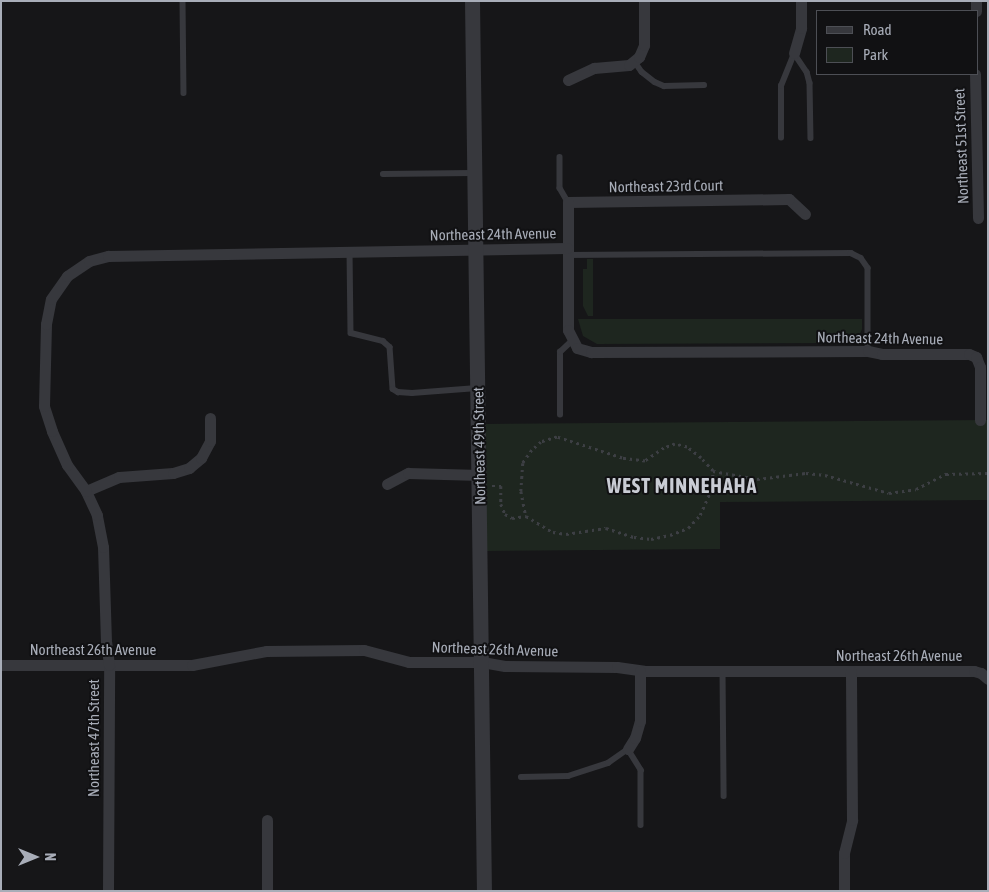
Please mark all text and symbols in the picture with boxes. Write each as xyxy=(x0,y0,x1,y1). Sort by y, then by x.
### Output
legend xyxy=(816,10,979,75)
text: Road xyxy=(863,21,892,38)
text: Park xyxy=(863,46,888,63)
street label: Northeast 51st Street xyxy=(950,88,972,204)
street label: Northeast 23rd Court xyxy=(609,176,723,196)
street label: Northeast 24th Avenue xyxy=(430,224,556,244)
street label: Northeast 24th Avenue xyxy=(817,328,943,348)
street label: Northeast 49th Street xyxy=(469,387,489,505)
district label: WEST MINNEHAHA xyxy=(605,473,759,497)
street label: Northeast 26th Avenue xyxy=(431,638,559,660)
street label: Northeast 26th Avenue xyxy=(30,641,156,659)
street label: Northeast 26th Avenue xyxy=(836,647,962,665)
street label: Northeast 47th Street xyxy=(85,679,103,797)
north arrow xyxy=(10,832,60,882)
text: N xyxy=(42,853,58,861)

